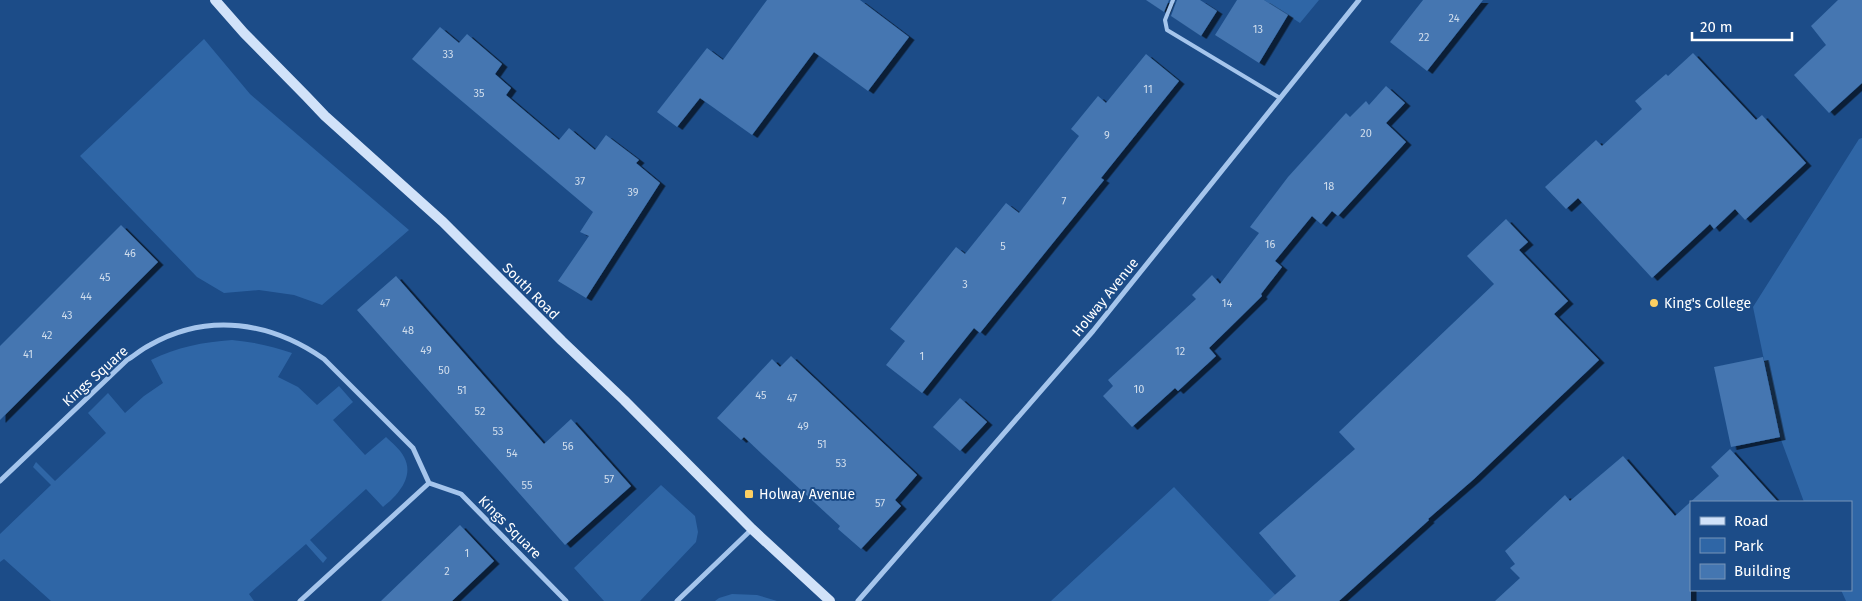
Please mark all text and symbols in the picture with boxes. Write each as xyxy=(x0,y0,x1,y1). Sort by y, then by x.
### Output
scale bar xyxy=(1692,10,1792,42)
house number: 24 xyxy=(1449,12,1460,25)
text: 20 m xyxy=(1700,18,1733,36)
house number: 13 xyxy=(1253,23,1263,36)
house number: 22 xyxy=(1419,31,1429,44)
house number: 33 xyxy=(443,48,453,61)
house number: 11 xyxy=(1143,83,1153,96)
house number: 35 xyxy=(474,87,485,100)
house number: 20 xyxy=(1360,127,1372,140)
house number: 9 xyxy=(1104,129,1110,142)
house number: 37 xyxy=(575,175,585,188)
house number: 18 xyxy=(1324,180,1334,193)
house number: 39 xyxy=(627,186,639,199)
house number: 7 xyxy=(1062,195,1067,208)
house number: 16 xyxy=(1265,238,1275,251)
house number: 5 xyxy=(1000,240,1006,253)
house number: 46 xyxy=(124,247,136,260)
street label: Holway Avenue xyxy=(1069,255,1142,340)
street label: South Road xyxy=(499,259,563,323)
house number: 45 xyxy=(99,271,111,284)
house number: 3 xyxy=(962,278,968,291)
house number: 44 xyxy=(80,290,92,303)
place label: King's College xyxy=(1664,295,1751,312)
house number: 47 xyxy=(380,297,390,310)
house number: 14 xyxy=(1222,297,1232,310)
marker: King's College xyxy=(1648,297,1660,309)
house number: 43 xyxy=(61,309,73,322)
house number: 48 xyxy=(402,324,414,337)
house number: 42 xyxy=(41,329,53,342)
street label: Kings Square xyxy=(59,343,132,410)
house number: 49 xyxy=(420,344,432,357)
house number: 12 xyxy=(1175,345,1185,358)
house number: 41 xyxy=(23,348,33,361)
house number: 1 xyxy=(920,350,924,363)
house number: 50 xyxy=(438,364,450,377)
house number: 10 xyxy=(1134,383,1144,396)
house number: 51 xyxy=(457,384,467,397)
house number: 45 xyxy=(755,389,767,402)
house number: 47 xyxy=(787,392,797,405)
house number: 52 xyxy=(475,405,485,418)
house number: 49 xyxy=(797,420,809,433)
house number: 53 xyxy=(493,425,503,438)
house number: 51 xyxy=(817,438,827,451)
house number: 56 xyxy=(562,440,574,453)
house number: 54 xyxy=(506,447,518,460)
house number: 53 xyxy=(836,457,846,470)
house number: 57 xyxy=(604,473,614,486)
house number: 55 xyxy=(522,479,533,492)
place label: Holway Avenue xyxy=(759,486,855,503)
marker: Holway Avenue xyxy=(743,488,755,500)
street label: Kings Square xyxy=(475,492,545,562)
house number: 57 xyxy=(875,497,885,510)
legend xyxy=(1690,501,1852,591)
text: Road xyxy=(1734,512,1769,530)
text: Park xyxy=(1734,537,1764,555)
house number: 1 xyxy=(465,547,469,560)
text: Building xyxy=(1734,562,1790,580)
house number: 2 xyxy=(444,565,450,578)

